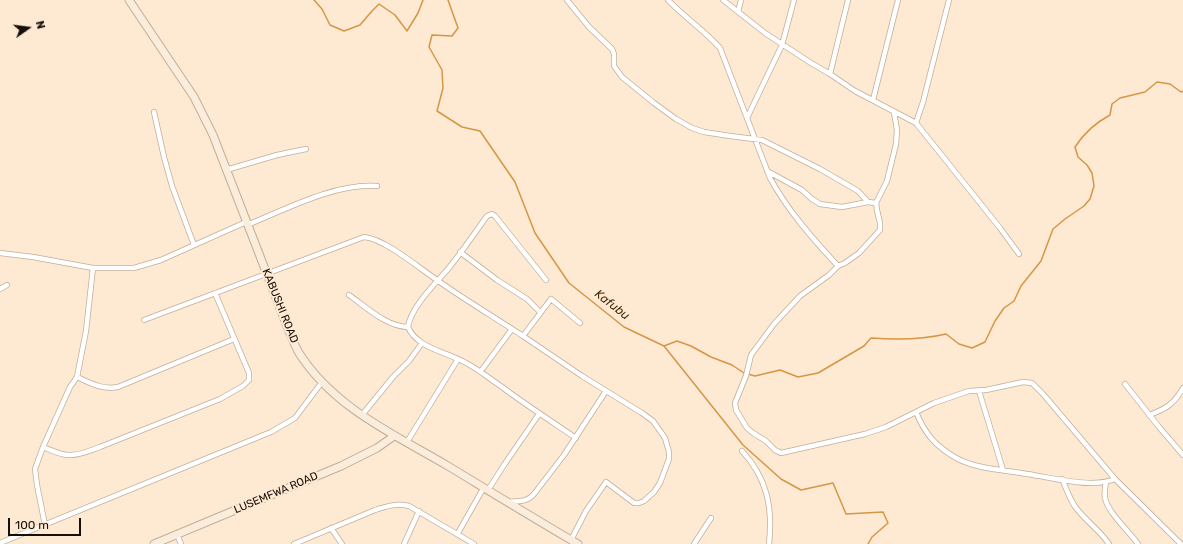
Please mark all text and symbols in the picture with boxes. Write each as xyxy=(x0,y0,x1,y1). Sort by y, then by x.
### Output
north arrow xyxy=(8,8,48,48)
text: N xyxy=(33,20,47,30)
street label: KABUSHI ROAD xyxy=(259,267,301,345)
water label: Kafubu xyxy=(592,287,632,323)
street label: LUSEMFWA ROAD xyxy=(232,469,320,517)
scale bar xyxy=(10,510,83,536)
text: 100 m xyxy=(15,518,49,532)

